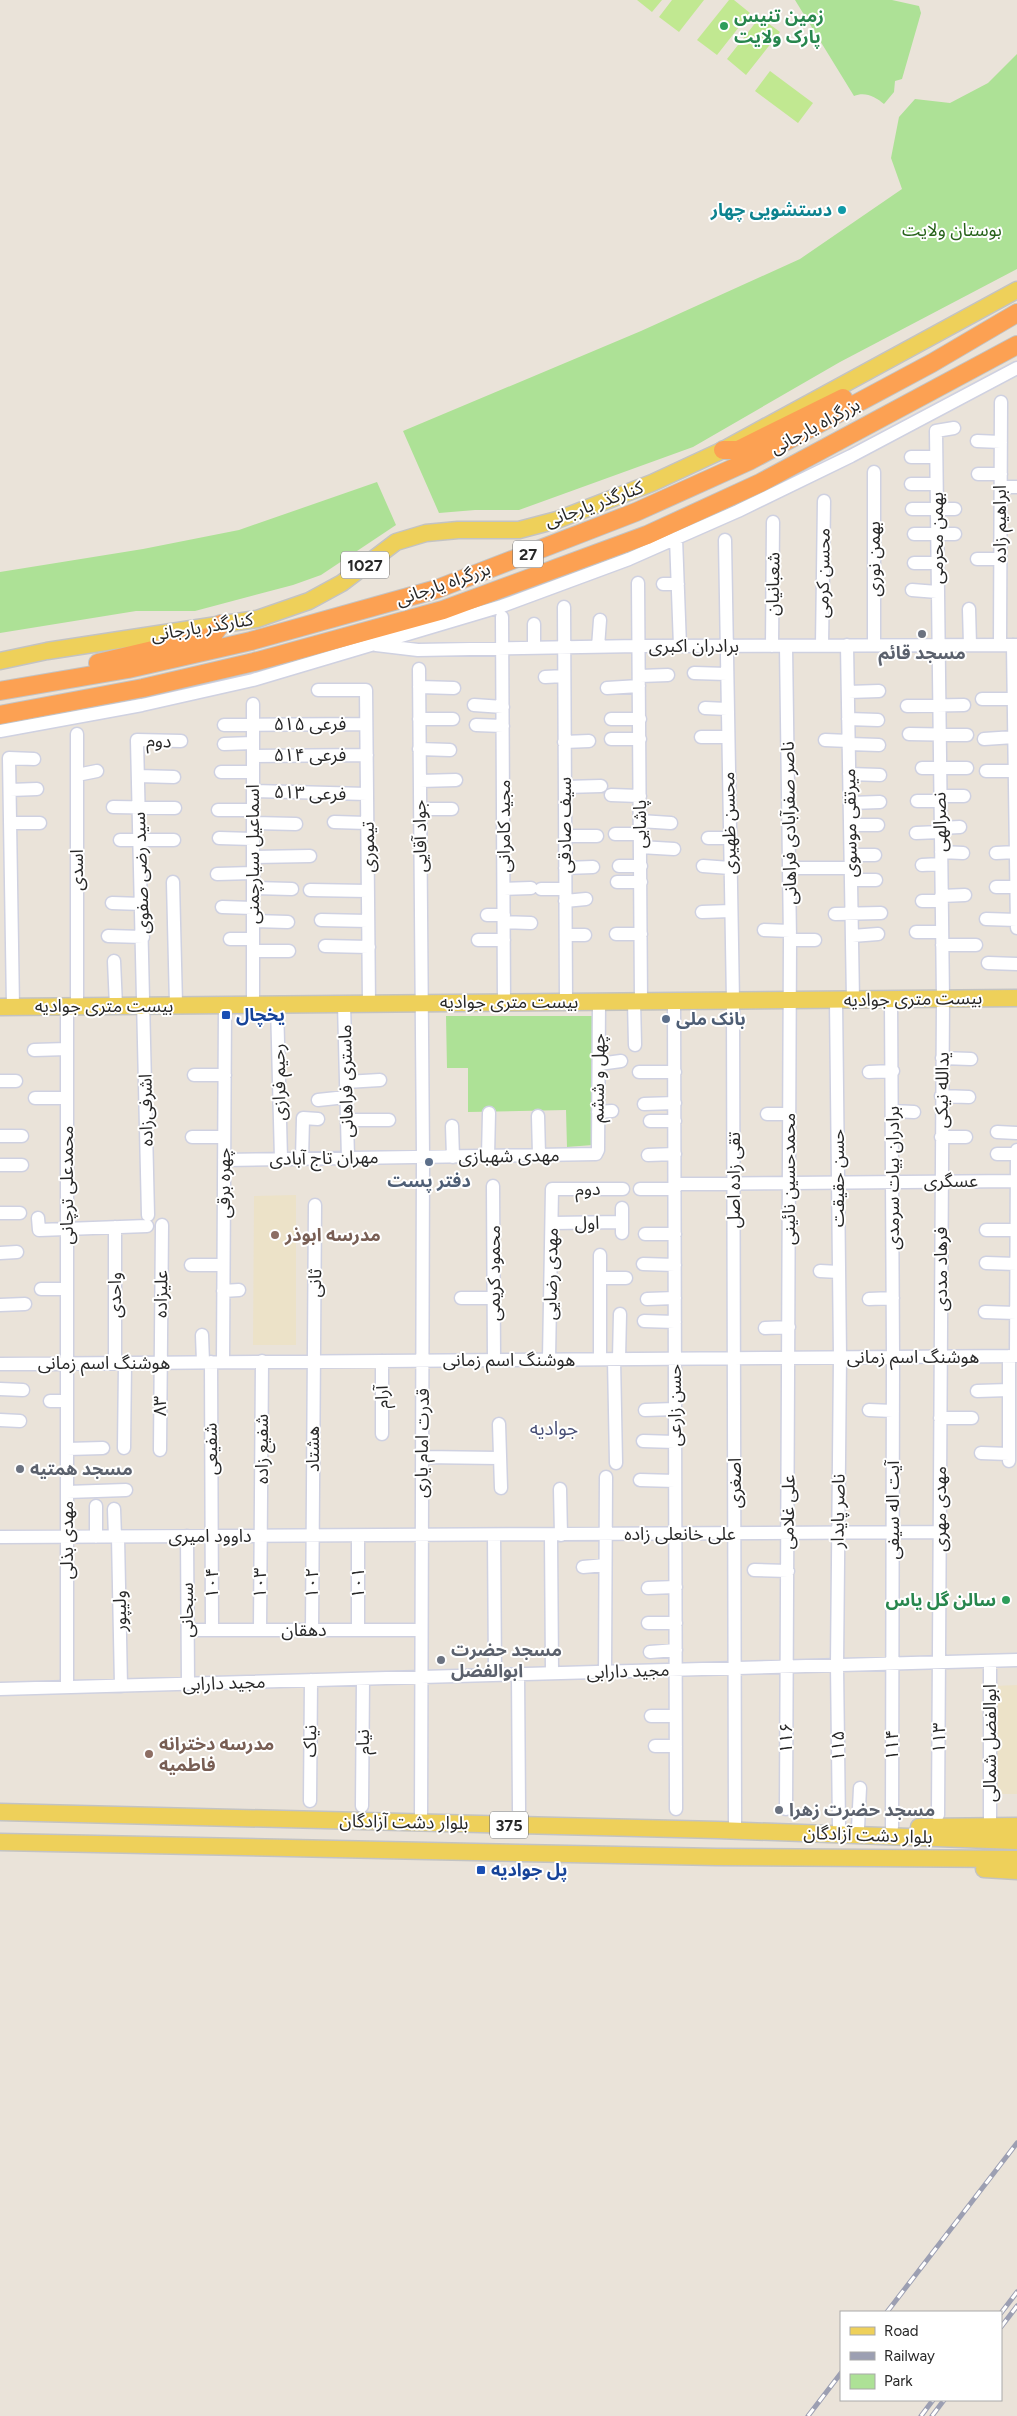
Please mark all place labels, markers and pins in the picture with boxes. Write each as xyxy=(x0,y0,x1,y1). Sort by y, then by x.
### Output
place label: زمین تنیس پارک ولایت xyxy=(734,5,824,49)
marker: زمین تنیس پارک ولایت xyxy=(718,20,730,32)
place label: دستشویی چهار xyxy=(710,199,832,222)
marker: دستشویی چهار xyxy=(836,204,848,216)
marker: مسجد قائم xyxy=(916,628,928,640)
place label: مسجد قائم xyxy=(878,642,966,666)
place label: یخچال xyxy=(236,1004,285,1027)
place label: بانک ملی xyxy=(676,1008,746,1030)
marker: یخچال xyxy=(220,1009,232,1021)
marker: بانک ملی xyxy=(660,1013,672,1025)
marker: دفتر پست xyxy=(423,1156,435,1168)
place label: دفتر پست xyxy=(387,1170,471,1193)
place label: مدرسه ابوذر xyxy=(284,1224,381,1246)
marker: مدرسه ابوذر xyxy=(269,1229,281,1241)
place label: مسجد همتیه xyxy=(30,1458,133,1480)
marker: مسجد همتیه xyxy=(14,1463,26,1475)
place label: سالن گل یاس xyxy=(886,1589,996,1611)
marker: سالن گل یاس xyxy=(1000,1594,1012,1606)
place label: مسجد حضرت ابوالفضل xyxy=(451,1639,562,1682)
marker: مسجد حضرت ابوالفضل xyxy=(435,1654,447,1666)
place label: مدرسه دخترانه فاطمیه xyxy=(159,1733,274,1776)
marker: مدرسه دخترانه فاطمیه xyxy=(143,1748,155,1760)
place label: مسجد حضرت زهرا xyxy=(789,1799,935,1821)
marker: مسجد حضرت زهرا xyxy=(773,1804,785,1816)
place label: پل جوادیه xyxy=(491,1859,567,1882)
marker: پل جوادیه xyxy=(475,1864,487,1876)

